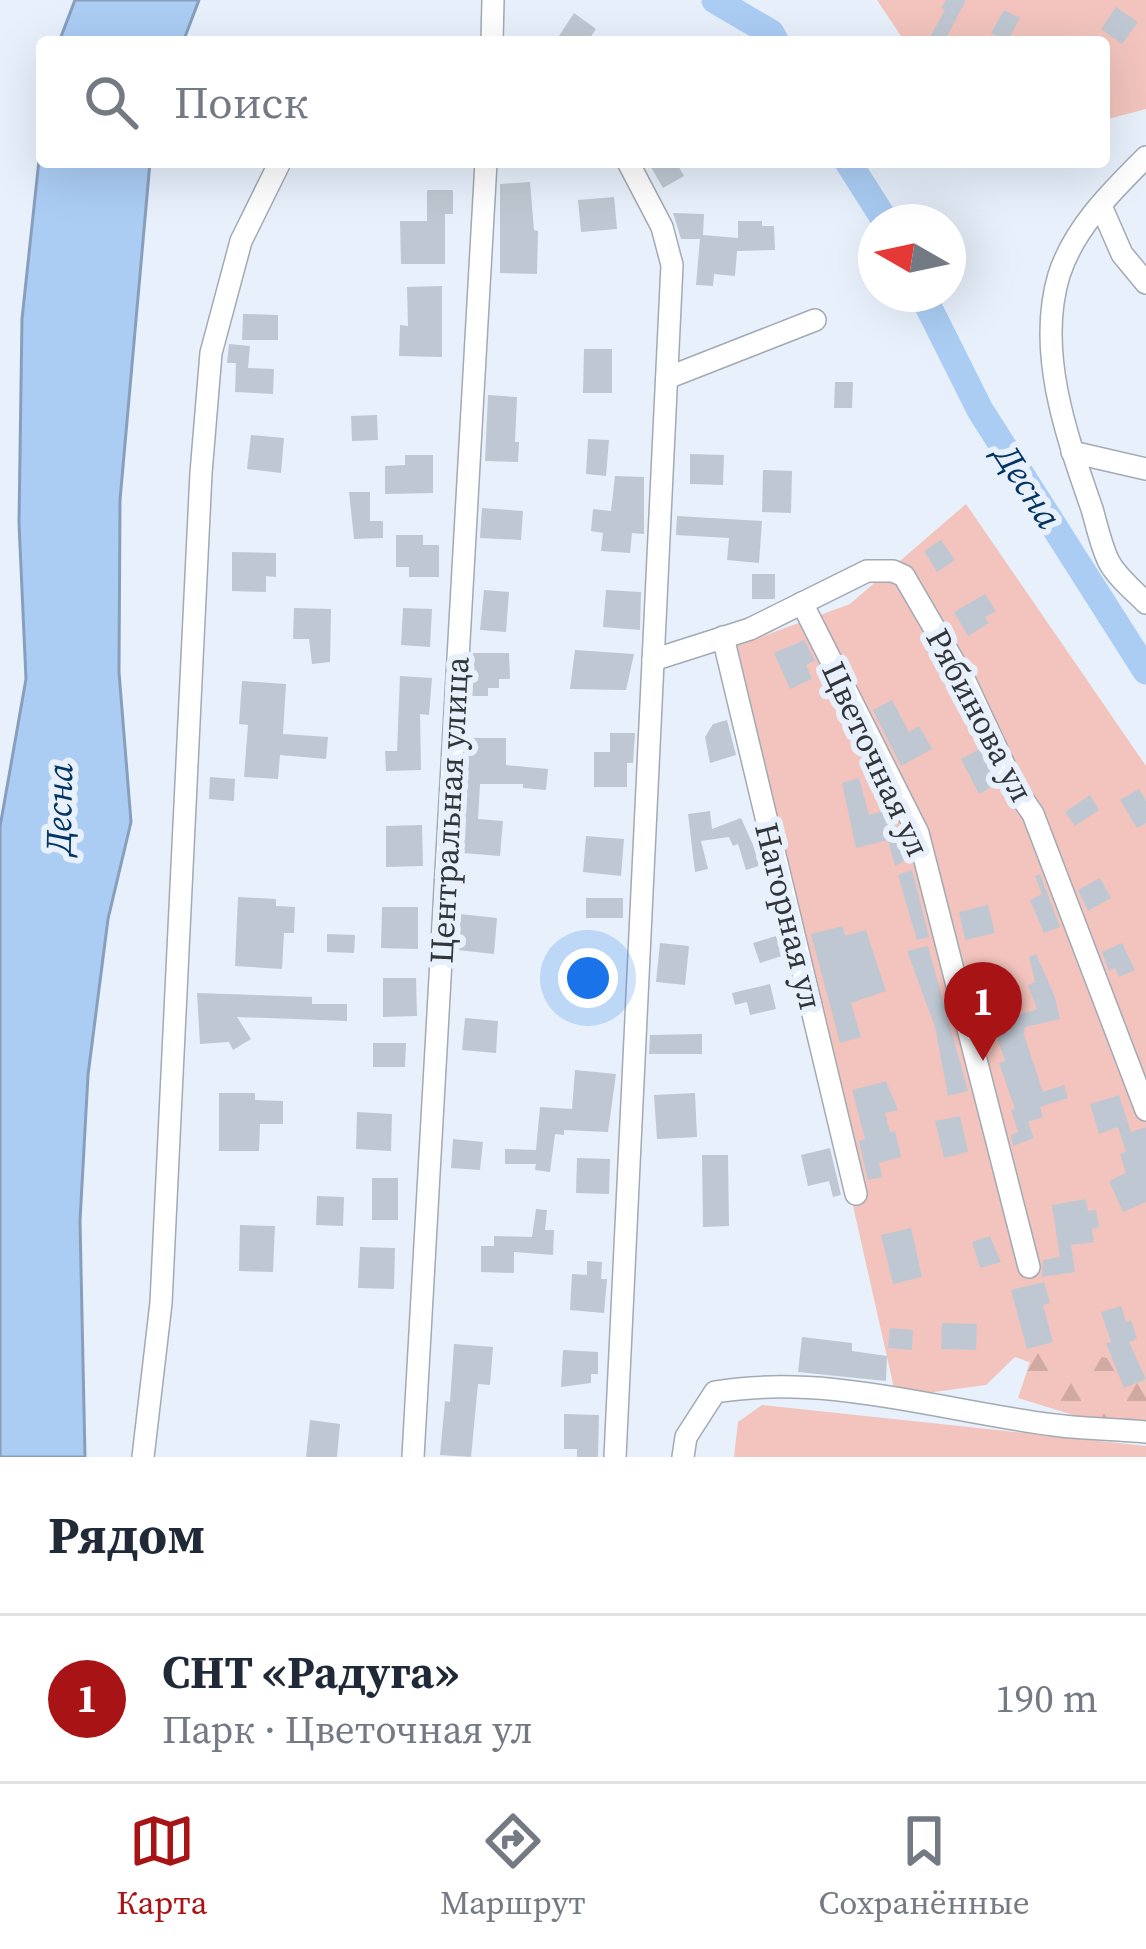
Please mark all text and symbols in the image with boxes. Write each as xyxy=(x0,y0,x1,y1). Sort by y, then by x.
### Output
search box xyxy=(36,36,1110,168)
icon: search xyxy=(78,69,144,135)
text: Поиск xyxy=(174,71,308,133)
north arrow xyxy=(858,204,966,312)
water label: Десна xyxy=(981,432,1074,538)
street label: Рябинова ул xyxy=(916,621,1044,809)
street label: Цветочная ул xyxy=(811,654,941,864)
street label: Центральная улица xyxy=(418,655,480,965)
water label: Десна xyxy=(34,762,84,858)
street label: Нагорная ул xyxy=(744,818,834,1014)
your location xyxy=(558,948,618,1008)
pin: 1 xyxy=(944,962,1022,1061)
text: Рядом xyxy=(48,1500,205,1570)
text: СНТ «Радуга» xyxy=(162,1641,459,1703)
text: 1 xyxy=(76,1672,98,1725)
text: 190 m xyxy=(995,1672,1098,1725)
text: Парк · Цветочная ул xyxy=(162,1703,533,1756)
tab: Карта xyxy=(116,1808,207,1925)
tab: Маршрут xyxy=(440,1808,586,1925)
tab: Сохранённые xyxy=(818,1808,1030,1925)

